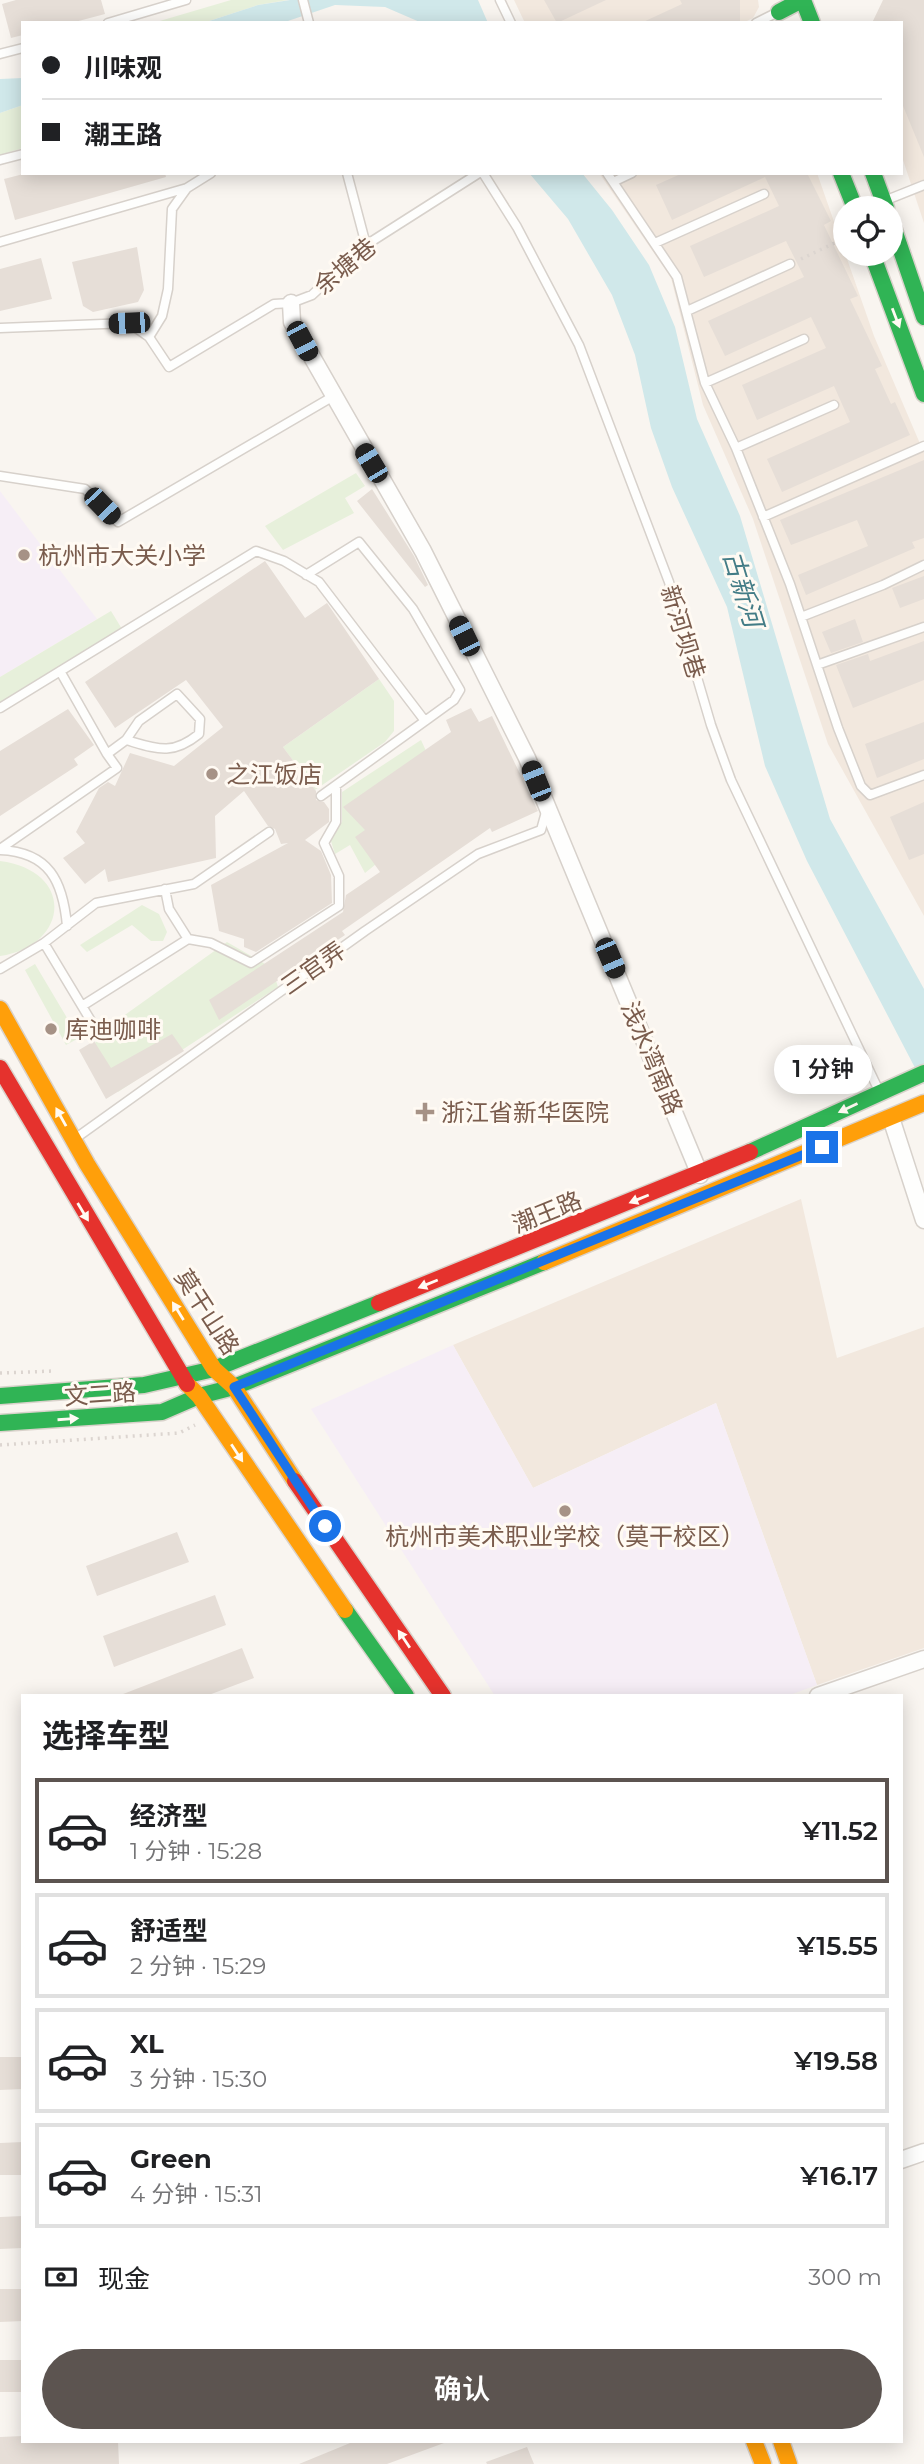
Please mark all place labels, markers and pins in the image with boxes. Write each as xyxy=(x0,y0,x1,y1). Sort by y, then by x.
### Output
place label: 杭州市大关小学 xyxy=(38,541,206,570)
marker: 杭州市大关小学 xyxy=(16,547,32,563)
place label: 之江饭店 xyxy=(226,760,322,789)
marker: 之江饭店 xyxy=(204,766,220,782)
place label: 库迪咖啡 xyxy=(65,1015,161,1044)
marker: 库迪咖啡 xyxy=(43,1021,59,1037)
place label: 浙江省新华医院 xyxy=(441,1098,609,1127)
marker: 浙江省新华医院 xyxy=(415,1102,435,1122)
marker: 杭州市美术职业学校（莫干校区） xyxy=(557,1503,573,1519)
place label: 杭州市美术职业学校（莫干校区） xyxy=(385,1522,745,1551)

